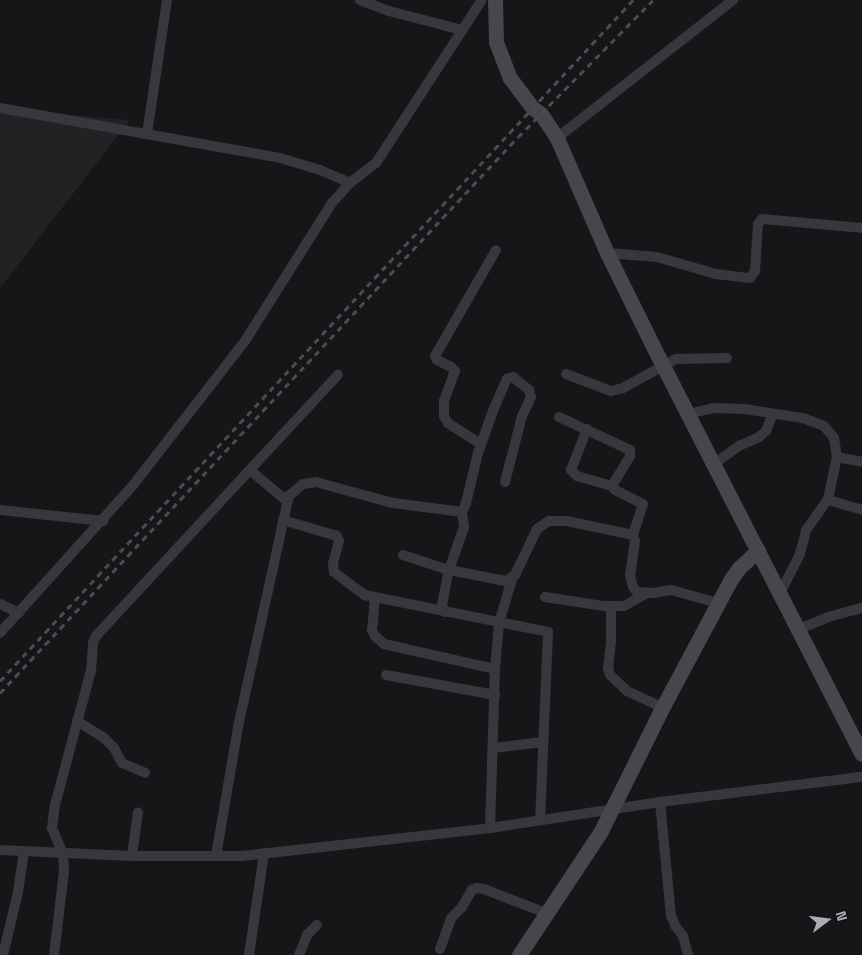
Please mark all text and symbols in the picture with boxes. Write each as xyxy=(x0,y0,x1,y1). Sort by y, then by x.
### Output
north arrow xyxy=(802,895,852,945)
text: N xyxy=(832,909,851,923)

